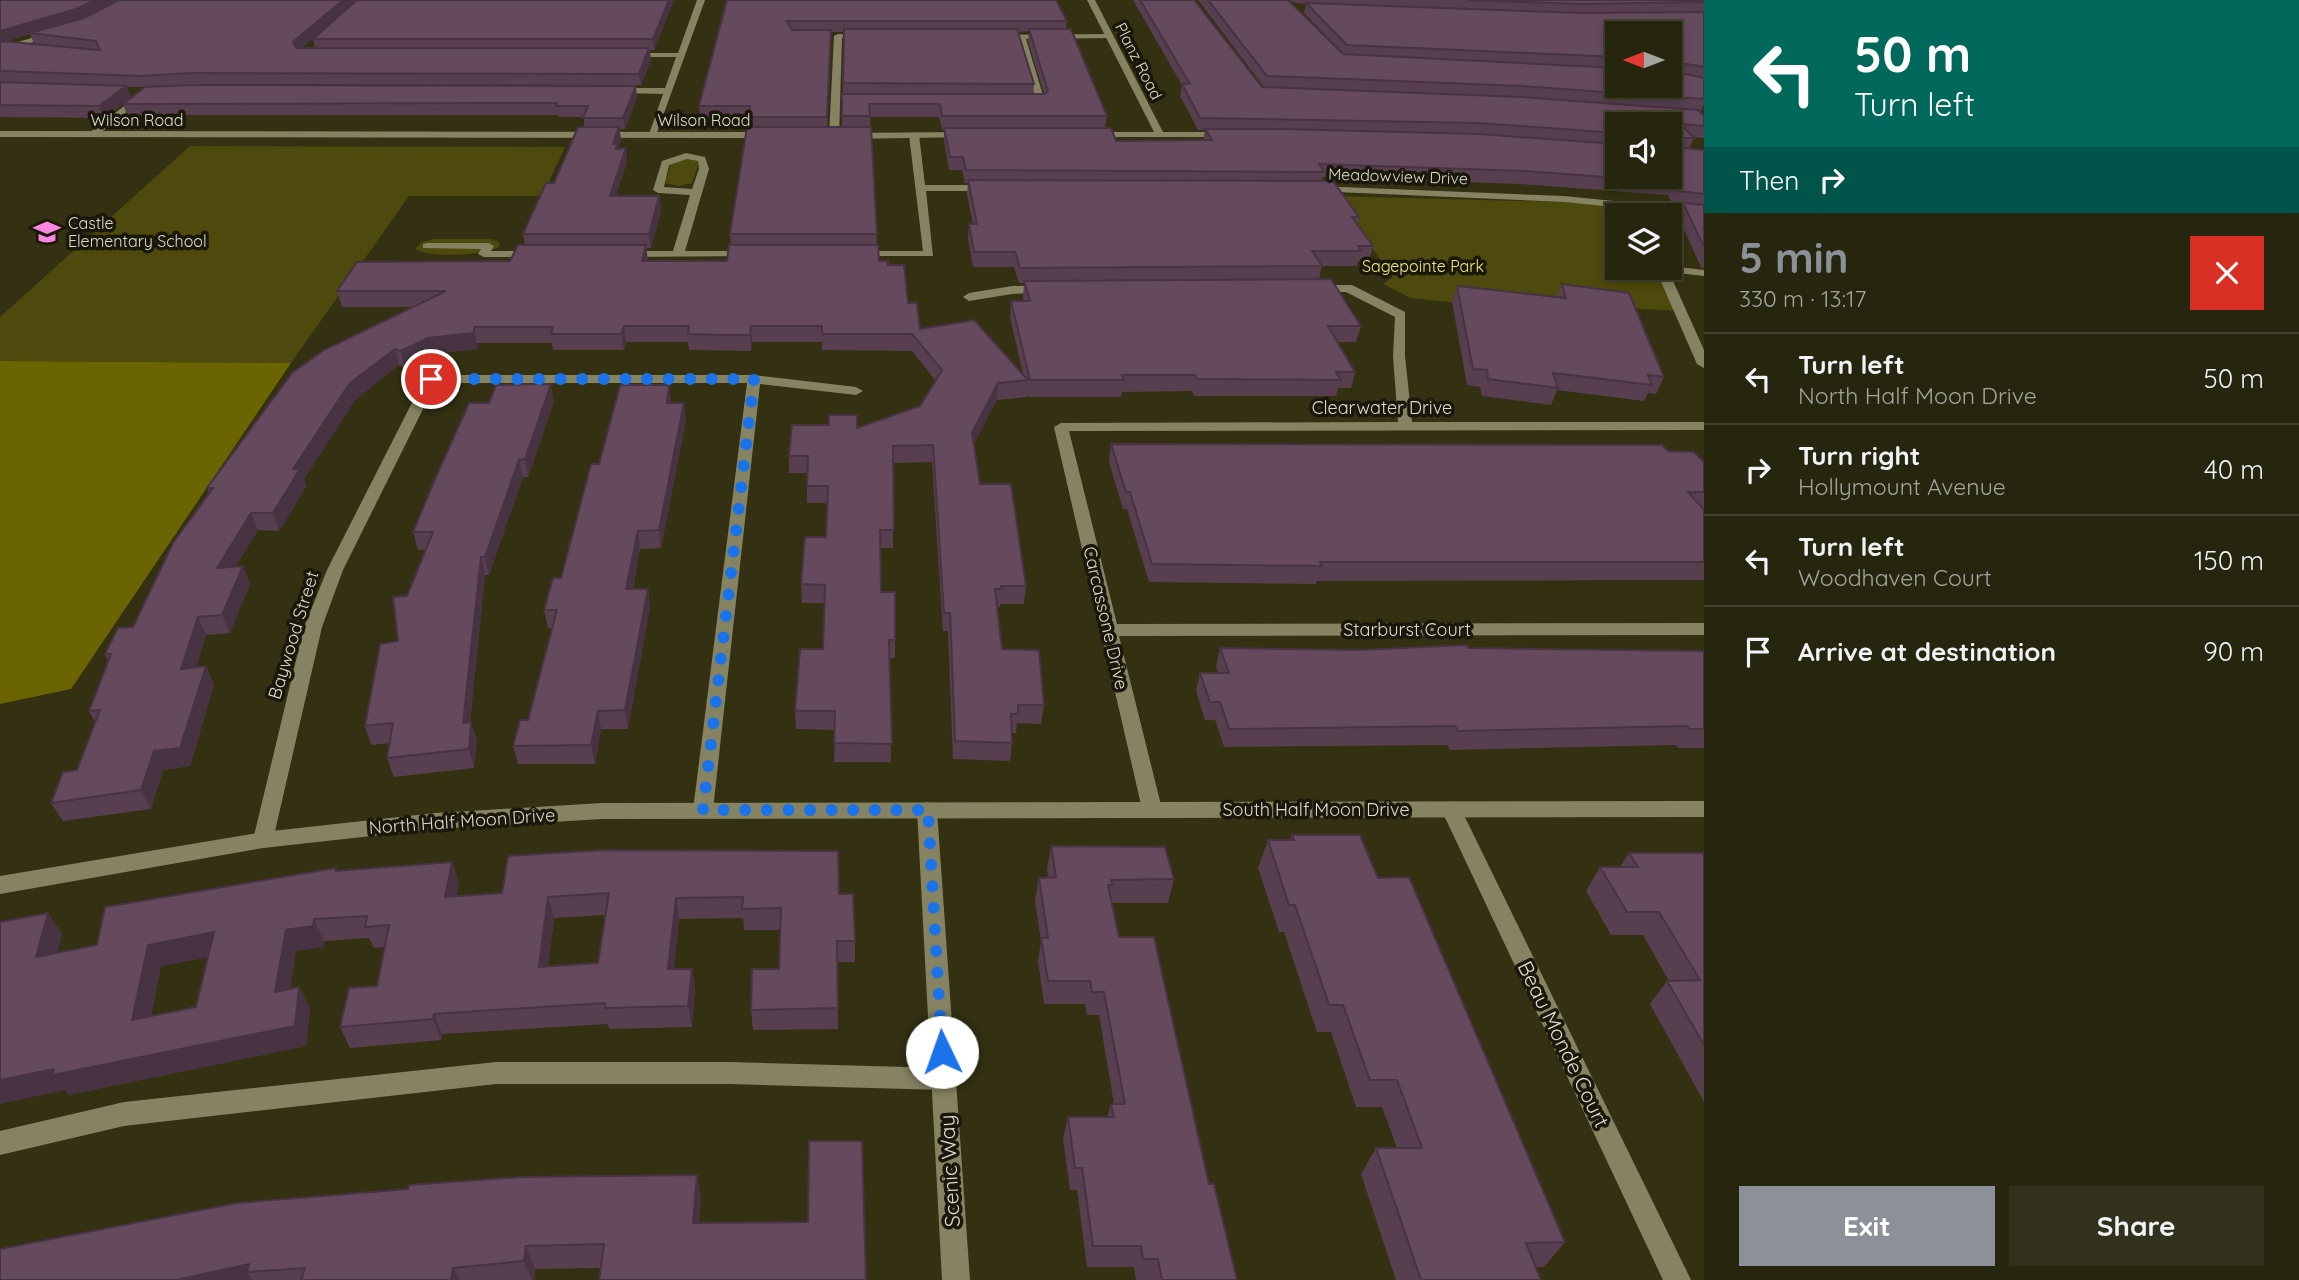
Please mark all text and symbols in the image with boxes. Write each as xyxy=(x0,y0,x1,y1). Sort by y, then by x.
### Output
street label: Planz Road xyxy=(1111,19,1167,103)
north arrow xyxy=(1605,21,1682,98)
map controls xyxy=(1605,21,1682,280)
text: 50 m xyxy=(1854,23,1971,84)
icon: left xyxy=(1739,28,1830,119)
text: Turn left xyxy=(1854,84,1975,124)
street label: Wilson Road xyxy=(90,110,184,130)
street label: Wilson Road xyxy=(657,110,751,130)
button: sound xyxy=(1605,112,1682,189)
icon: right xyxy=(1813,161,1851,199)
street label: Meadowview Drive xyxy=(1328,164,1468,188)
text: Then xyxy=(1739,164,1799,197)
button: layers xyxy=(1605,203,1682,280)
place label: Castle Elementary School xyxy=(68,213,207,251)
school or university icon: Castle Elementary School xyxy=(32,217,62,247)
text: 5 min xyxy=(1739,231,1849,284)
button: close xyxy=(2190,236,2264,310)
park label: Sagepointe Park xyxy=(1362,256,1484,276)
text: 330 m · 13:17 xyxy=(1739,284,1866,313)
text: Turn left xyxy=(1798,348,1905,381)
pin xyxy=(401,349,461,409)
icon: arrive xyxy=(412,360,450,398)
icon: left xyxy=(1739,360,1777,398)
text: 50 m xyxy=(2204,362,2264,395)
text: North Half Moon Drive xyxy=(1798,381,2037,410)
street label: Clearwater Drive xyxy=(1312,396,1452,419)
text: Turn right xyxy=(1798,439,1920,472)
icon: right xyxy=(1739,451,1777,489)
text: 40 m xyxy=(2204,453,2264,486)
text: Hollymount Avenue xyxy=(1798,472,2006,501)
text: Turn left xyxy=(1798,530,1905,563)
icon: left xyxy=(1739,542,1777,580)
street label: Carcassone Drive xyxy=(1078,544,1134,692)
text: 150 m xyxy=(2194,544,2264,577)
text: Woodhaven Court xyxy=(1798,563,1992,592)
street label: Baywood Street xyxy=(263,568,323,702)
street label: Starburst Court xyxy=(1343,618,1471,641)
icon: arrive xyxy=(1739,633,1777,671)
text: Arrive at destination xyxy=(1798,635,2056,668)
text: 90 m xyxy=(2203,635,2264,668)
street label: South Half Moon Drive xyxy=(1222,798,1410,821)
street label: North Half Moon Drive xyxy=(368,803,556,839)
street label: Beau Monde Court xyxy=(1512,957,1616,1131)
position arrow xyxy=(905,1015,979,1089)
street label: Scenic Way xyxy=(933,1114,965,1228)
button: Exit xyxy=(1739,1186,1995,1266)
button: Share xyxy=(2009,1186,2264,1266)

